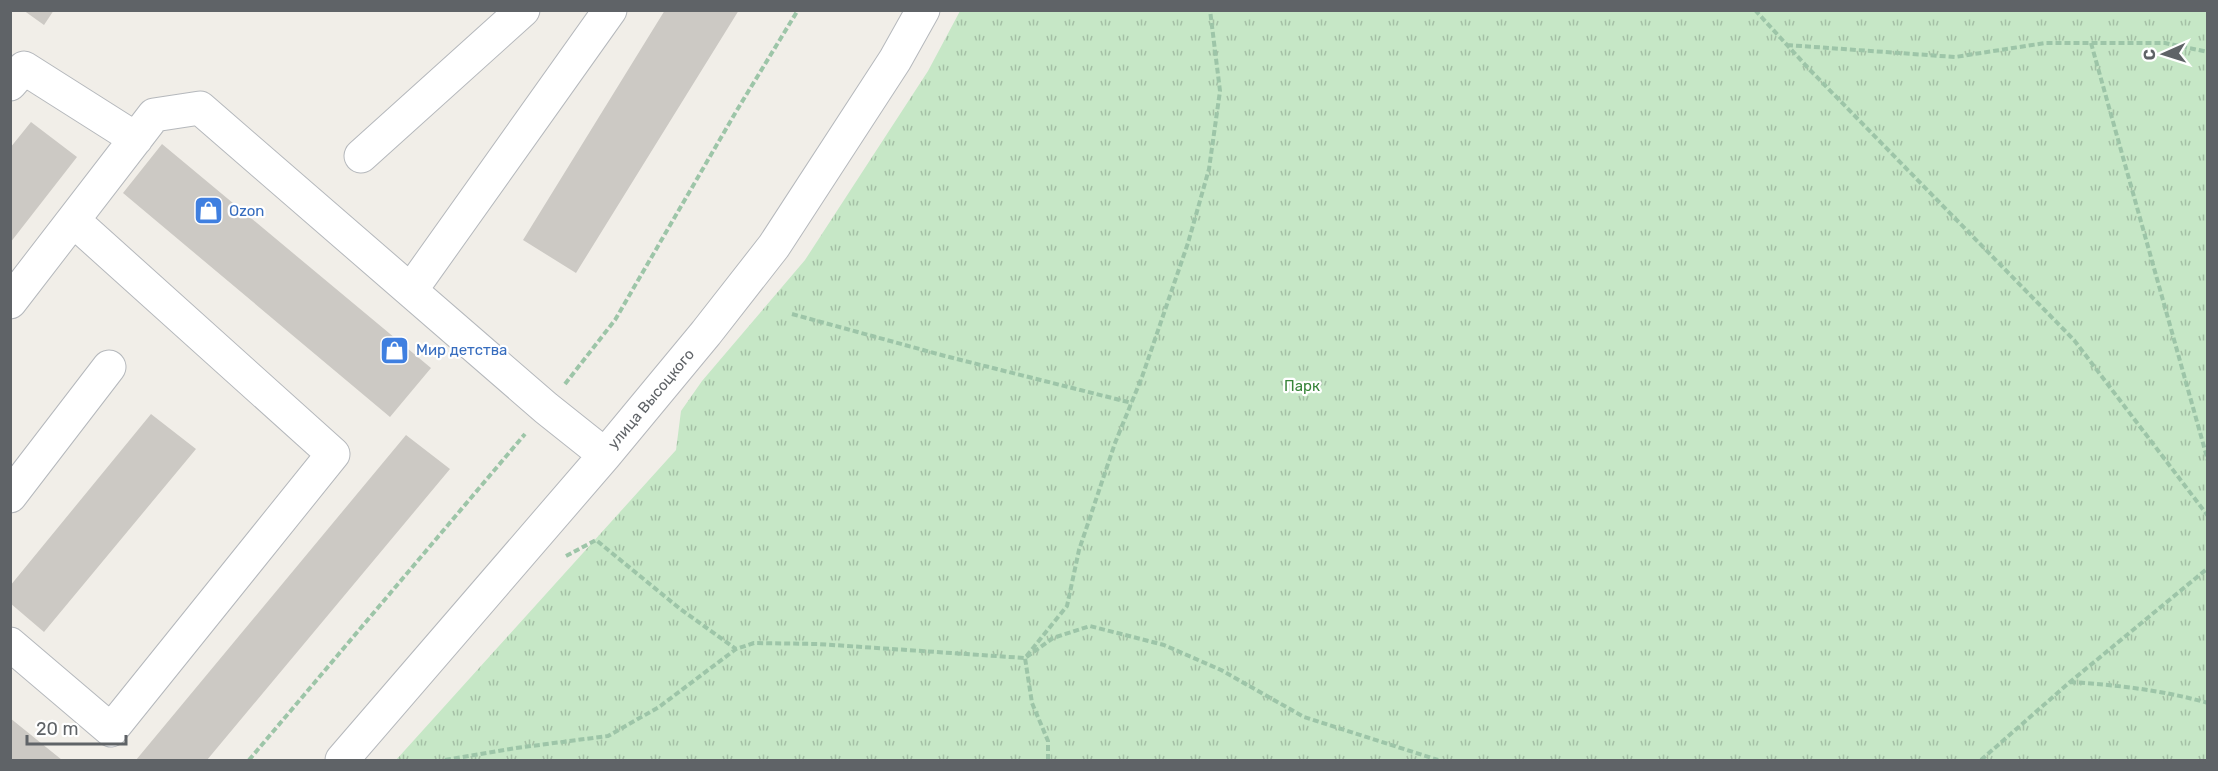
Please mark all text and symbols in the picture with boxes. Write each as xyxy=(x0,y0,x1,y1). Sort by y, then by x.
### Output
north arrow xyxy=(2134,24,2194,84)
text: С xyxy=(2140,49,2159,61)
shop icon: Ozon xyxy=(192,195,224,227)
place label: Ozon xyxy=(229,202,264,220)
shop icon: Мир детства xyxy=(379,334,411,366)
place label: Мир детства xyxy=(416,341,507,359)
street label: улица Высоцкого xyxy=(604,345,698,453)
park label: Парк xyxy=(1284,377,1320,395)
scale bar xyxy=(27,708,126,746)
text: 20 m xyxy=(36,718,78,740)

